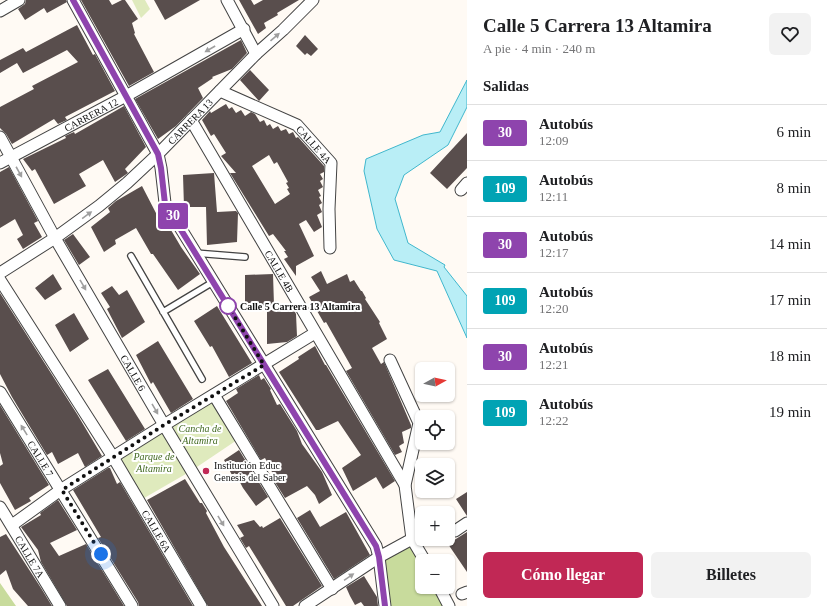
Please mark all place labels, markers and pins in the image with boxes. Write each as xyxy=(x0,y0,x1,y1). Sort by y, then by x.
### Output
marker: Calle 5 Carrera 13 Altamira xyxy=(219,297,237,315)
place label: Calle 5 Carrera 13 Altamira xyxy=(240,301,360,312)
place label: Institución Educ Genesis del Saber xyxy=(214,460,286,483)
marker: Institución Educ Genesis del Saber xyxy=(201,466,211,476)

